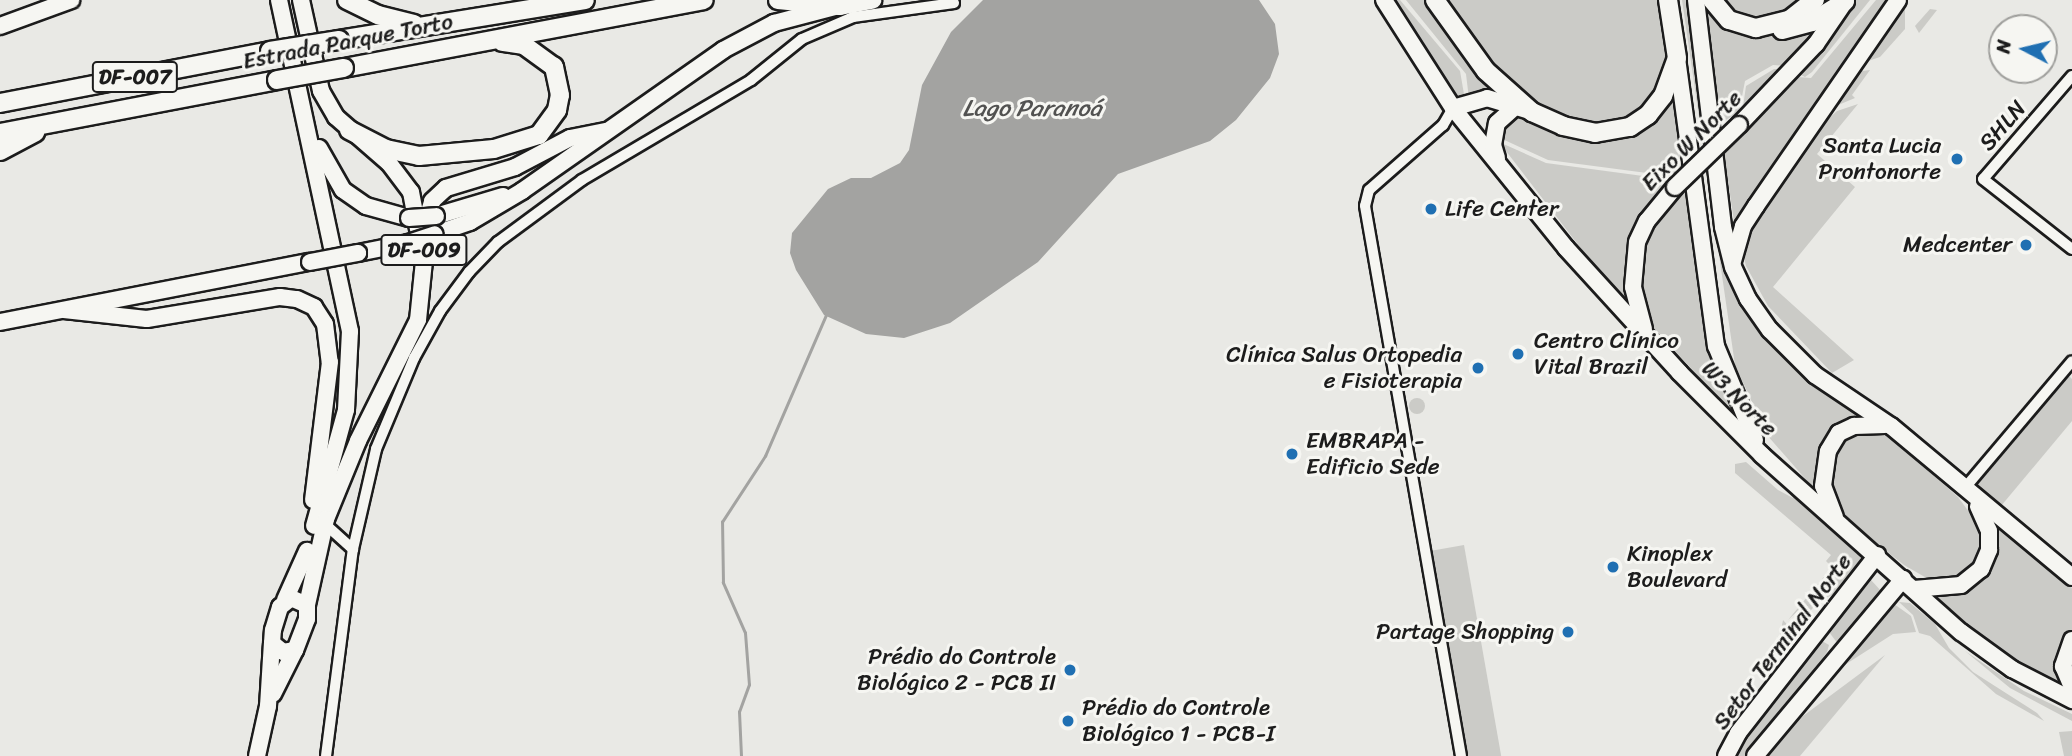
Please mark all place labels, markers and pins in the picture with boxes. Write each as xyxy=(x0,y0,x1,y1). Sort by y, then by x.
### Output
place label: Santa Lucia Prontonorte xyxy=(1818,132,1941,186)
marker: Santa Lucia Prontonorte xyxy=(1947,149,1967,169)
place label: Life Center xyxy=(1445,195,1560,223)
marker: Life Center xyxy=(1423,201,1439,217)
place label: Medcenter xyxy=(1903,231,2012,259)
marker: Medcenter xyxy=(2018,237,2034,253)
place label: Centro Clínico Vital Brazil xyxy=(1534,327,1679,381)
place label: Clínica Salus Ortopedia e Fisioterapia xyxy=(1226,341,1462,395)
marker: Centro Clínico Vital Brazil xyxy=(1508,344,1528,364)
marker: Clínica Salus Ortopedia e Fisioterapia xyxy=(1468,358,1488,378)
place label: EMBRAPA - Edificio Sede xyxy=(1306,427,1440,481)
marker: EMBRAPA - Edificio Sede xyxy=(1284,446,1300,462)
place label: Kinoplex Boulevard xyxy=(1627,540,1727,594)
marker: Kinoplex Boulevard xyxy=(1605,559,1621,575)
place label: Partage Shopping xyxy=(1376,618,1554,646)
marker: Partage Shopping xyxy=(1560,624,1576,640)
place label: Prédio do Controle Biológico 2 - PCB II xyxy=(857,643,1056,697)
marker: Prédio do Controle Biológico 2 - PCB II xyxy=(1062,662,1078,678)
place label: Prédio do Controle Biológico 1 - PCB-I xyxy=(1082,694,1275,748)
marker: Prédio do Controle Biológico 1 - PCB-I xyxy=(1060,713,1076,729)

